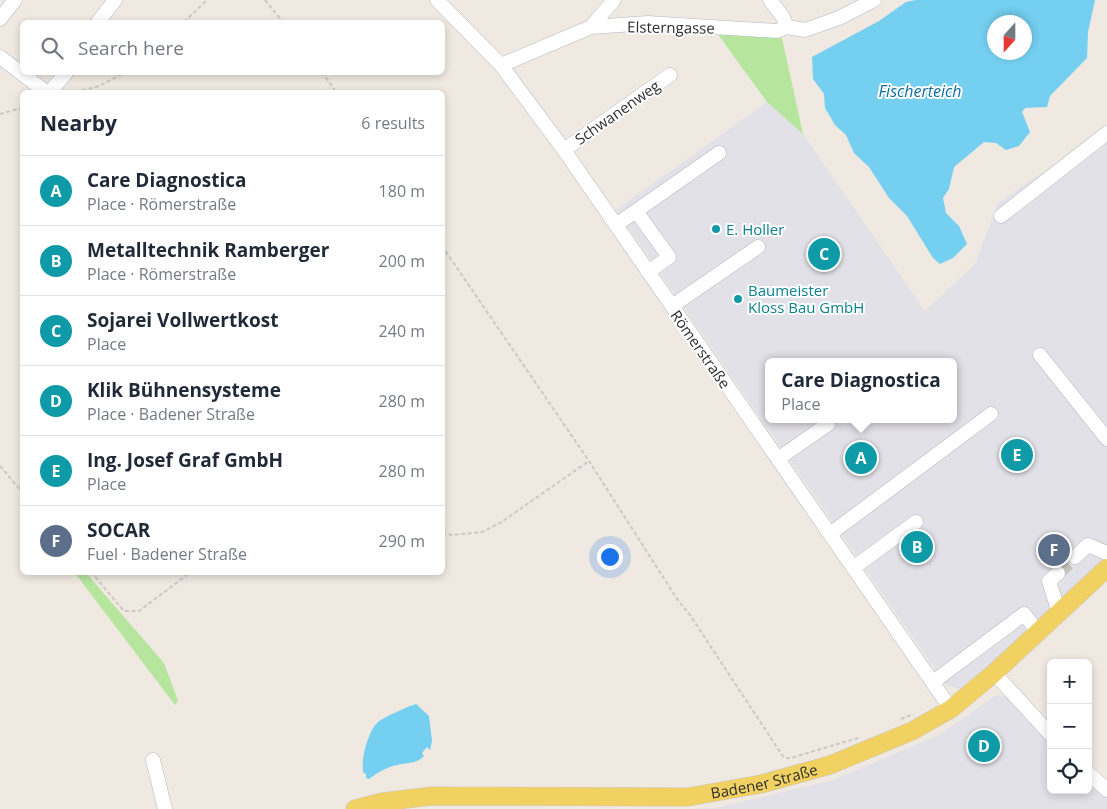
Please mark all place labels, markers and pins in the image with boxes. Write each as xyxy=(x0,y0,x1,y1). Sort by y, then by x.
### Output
place label: E. Holler xyxy=(726,219,784,239)
marker: E. Holler xyxy=(710,223,722,235)
pin: C xyxy=(808,235,840,273)
place label: Baumeister Kloss Bau GmbH xyxy=(748,280,864,317)
marker: Baumeister Kloss Bau GmbH xyxy=(732,293,744,305)
pin: E xyxy=(1001,436,1033,474)
pin: A xyxy=(845,439,877,477)
pin: B xyxy=(901,528,933,566)
pin: F xyxy=(1038,531,1070,569)
pin: D xyxy=(968,727,1000,765)

